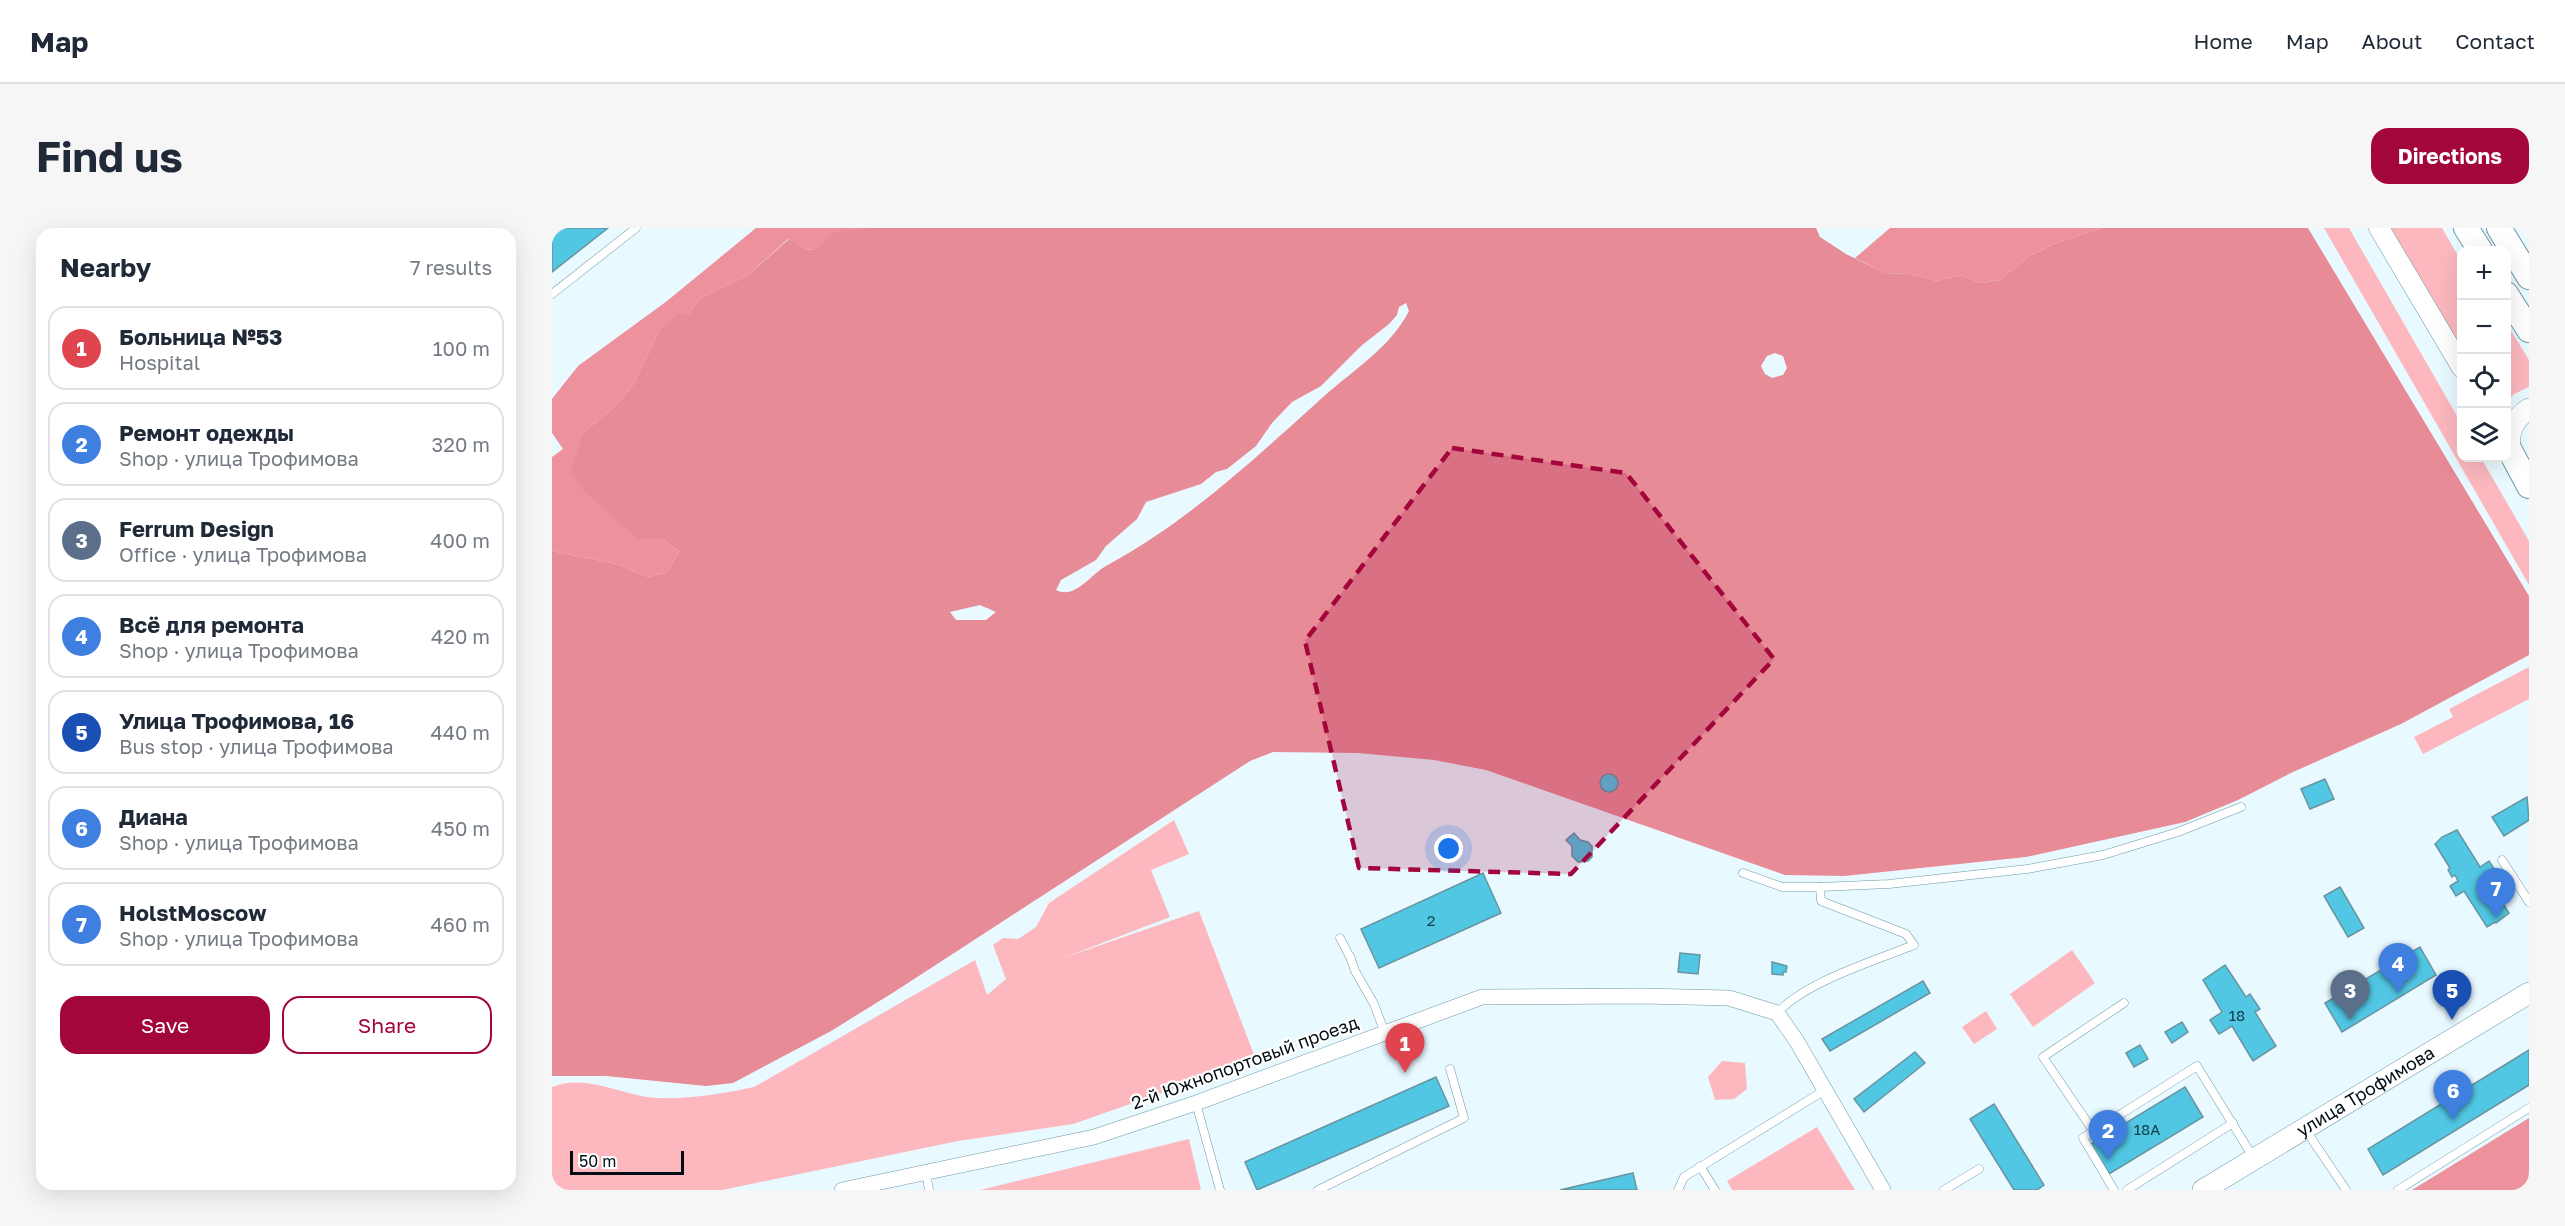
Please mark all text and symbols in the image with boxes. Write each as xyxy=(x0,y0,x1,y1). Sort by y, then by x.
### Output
text: Map xyxy=(30,25,88,58)
text: Home xyxy=(2193,28,2253,54)
text: Map xyxy=(2286,28,2329,54)
text: About xyxy=(2362,28,2422,54)
text: Contact xyxy=(2455,28,2535,54)
button: Directions xyxy=(2371,128,2529,184)
text: Find us xyxy=(36,131,183,181)
map controls xyxy=(2457,246,2511,462)
button: + xyxy=(2457,246,2511,300)
text: Nearby xyxy=(60,252,151,283)
text: 7 results xyxy=(410,255,492,279)
button: − xyxy=(2457,300,2511,354)
text: Больница №53 xyxy=(119,323,283,350)
text: 1 xyxy=(76,336,87,360)
text: 100 m xyxy=(433,336,490,360)
text: Hospital xyxy=(119,350,200,374)
button: locate xyxy=(2457,354,2511,408)
button: layers xyxy=(2457,408,2511,462)
text: Ремонт одежды xyxy=(119,419,294,446)
text: 2 xyxy=(75,432,88,456)
text: 320 m xyxy=(432,432,490,456)
text: Shop · улица Трофимова xyxy=(119,446,359,470)
text: Ferrum Design xyxy=(119,515,274,542)
text: 3 xyxy=(75,528,88,552)
text: 400 m xyxy=(430,528,490,552)
text: Office · улица Трофимова xyxy=(119,542,367,566)
text: Всё для ремонта xyxy=(119,611,304,638)
text: 4 xyxy=(75,624,88,648)
text: 420 m xyxy=(431,624,490,648)
text: Shop · улица Трофимова xyxy=(119,638,359,662)
text: Улица Трофимова, 16 xyxy=(119,707,354,734)
text: 5 xyxy=(75,720,88,744)
text: 440 m xyxy=(431,720,490,744)
text: Bus stop · улица Трофимова xyxy=(119,734,394,758)
text: Диана xyxy=(119,803,188,830)
text: 6 xyxy=(75,816,88,840)
text: 450 m xyxy=(431,816,490,840)
text: Shop · улица Трофимова xyxy=(119,830,359,854)
your location xyxy=(1434,834,1463,863)
pin: 7 xyxy=(2476,868,2516,918)
text: HolstMoscow xyxy=(119,899,266,926)
house number: 2 xyxy=(1427,911,1435,929)
text: 7 xyxy=(76,912,87,936)
text: 460 m xyxy=(431,912,490,936)
text: Shop · улица Трофимова xyxy=(119,926,359,950)
pin: 4 xyxy=(2378,944,2418,993)
pin: 3 xyxy=(2330,970,2370,1020)
pin: 5 xyxy=(2432,970,2472,1020)
button: Save xyxy=(60,996,270,1054)
button: Share xyxy=(282,996,492,1054)
house number: 18 xyxy=(2229,1006,2245,1024)
street label: 2-й Южнопортовый проезд xyxy=(1128,1011,1361,1113)
pin: 1 xyxy=(1386,1024,1424,1073)
street label: улица Трофимова xyxy=(2292,1041,2438,1141)
pin: 6 xyxy=(2434,1070,2472,1120)
pin: 2 xyxy=(2088,1110,2128,1160)
house number: 18А xyxy=(2134,1120,2160,1138)
scale bar xyxy=(570,1148,684,1176)
text: 50 m xyxy=(579,1151,616,1171)

